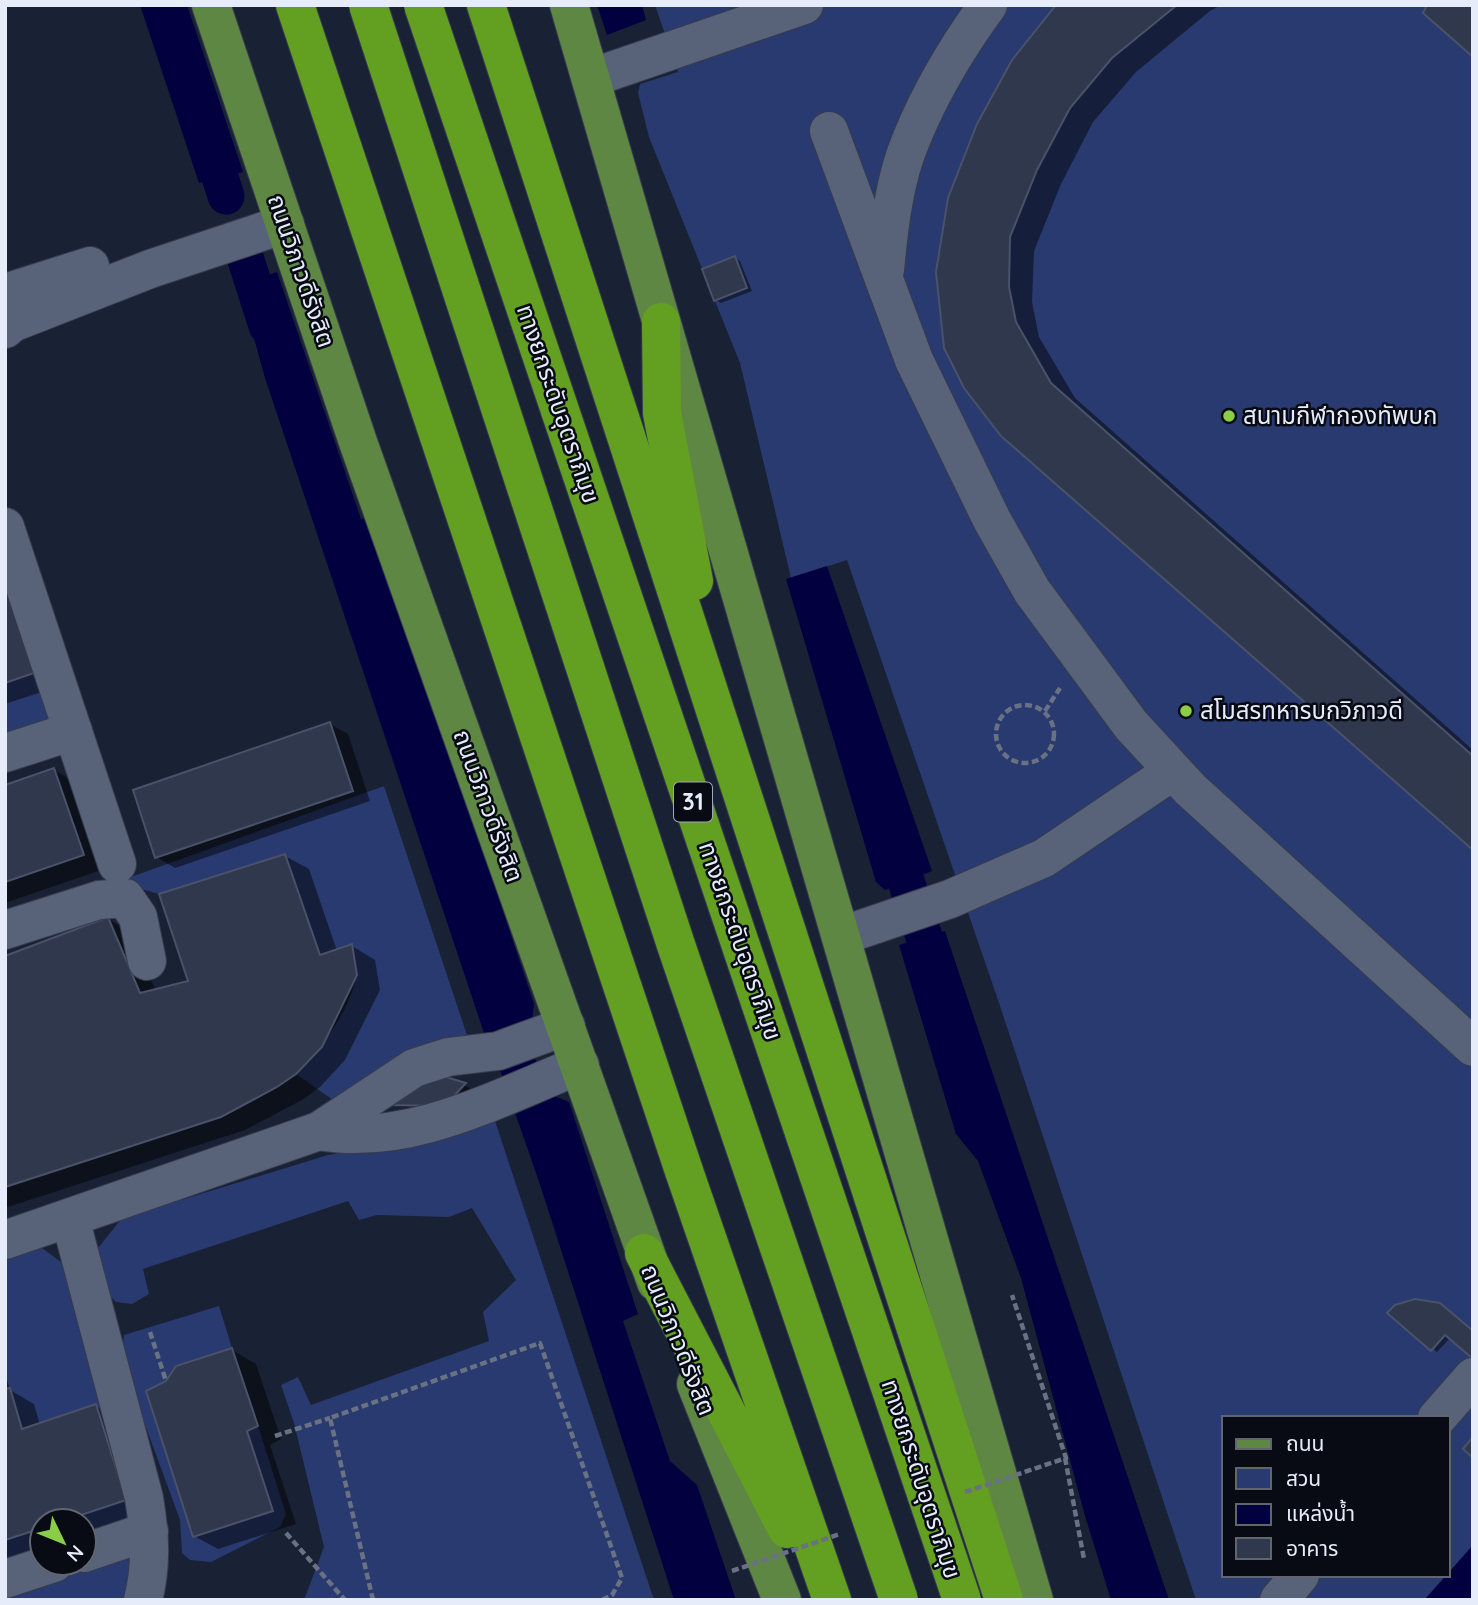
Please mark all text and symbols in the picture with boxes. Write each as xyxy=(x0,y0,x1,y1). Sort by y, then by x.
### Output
street label: ถนนวิภาวดีรังสิต xyxy=(262,190,342,351)
street label: ทางยกระดับอุตราภิมุข xyxy=(510,301,607,507)
place label: สนามกีฬากองทัพบก xyxy=(1243,400,1437,430)
marker: สนามกีฬากองทัพบก xyxy=(1221,408,1237,424)
place label: สโมสรทหารบกวิภาวดี xyxy=(1200,695,1403,725)
marker: สโมสรทหารบกวิภาวดี xyxy=(1178,703,1194,719)
street label: ถนนวิภาวดีรังสิต xyxy=(447,725,530,886)
road number: 31 xyxy=(674,782,712,822)
street label: ทางยกระดับอุตราภิมุข xyxy=(692,838,789,1044)
street label: ถนนวิภาวดีรังสิต xyxy=(635,1260,723,1419)
street label: ทางยกระดับอุตราภิมุข xyxy=(875,1375,968,1582)
legend xyxy=(1222,1416,1450,1577)
text: ถนน xyxy=(1286,1430,1324,1456)
text: สวน xyxy=(1286,1465,1321,1491)
text: แหล่งน้ำ xyxy=(1286,1499,1355,1526)
north arrow xyxy=(28,1507,98,1577)
text: อาคาร xyxy=(1286,1535,1338,1561)
text: N xyxy=(62,1540,89,1567)

